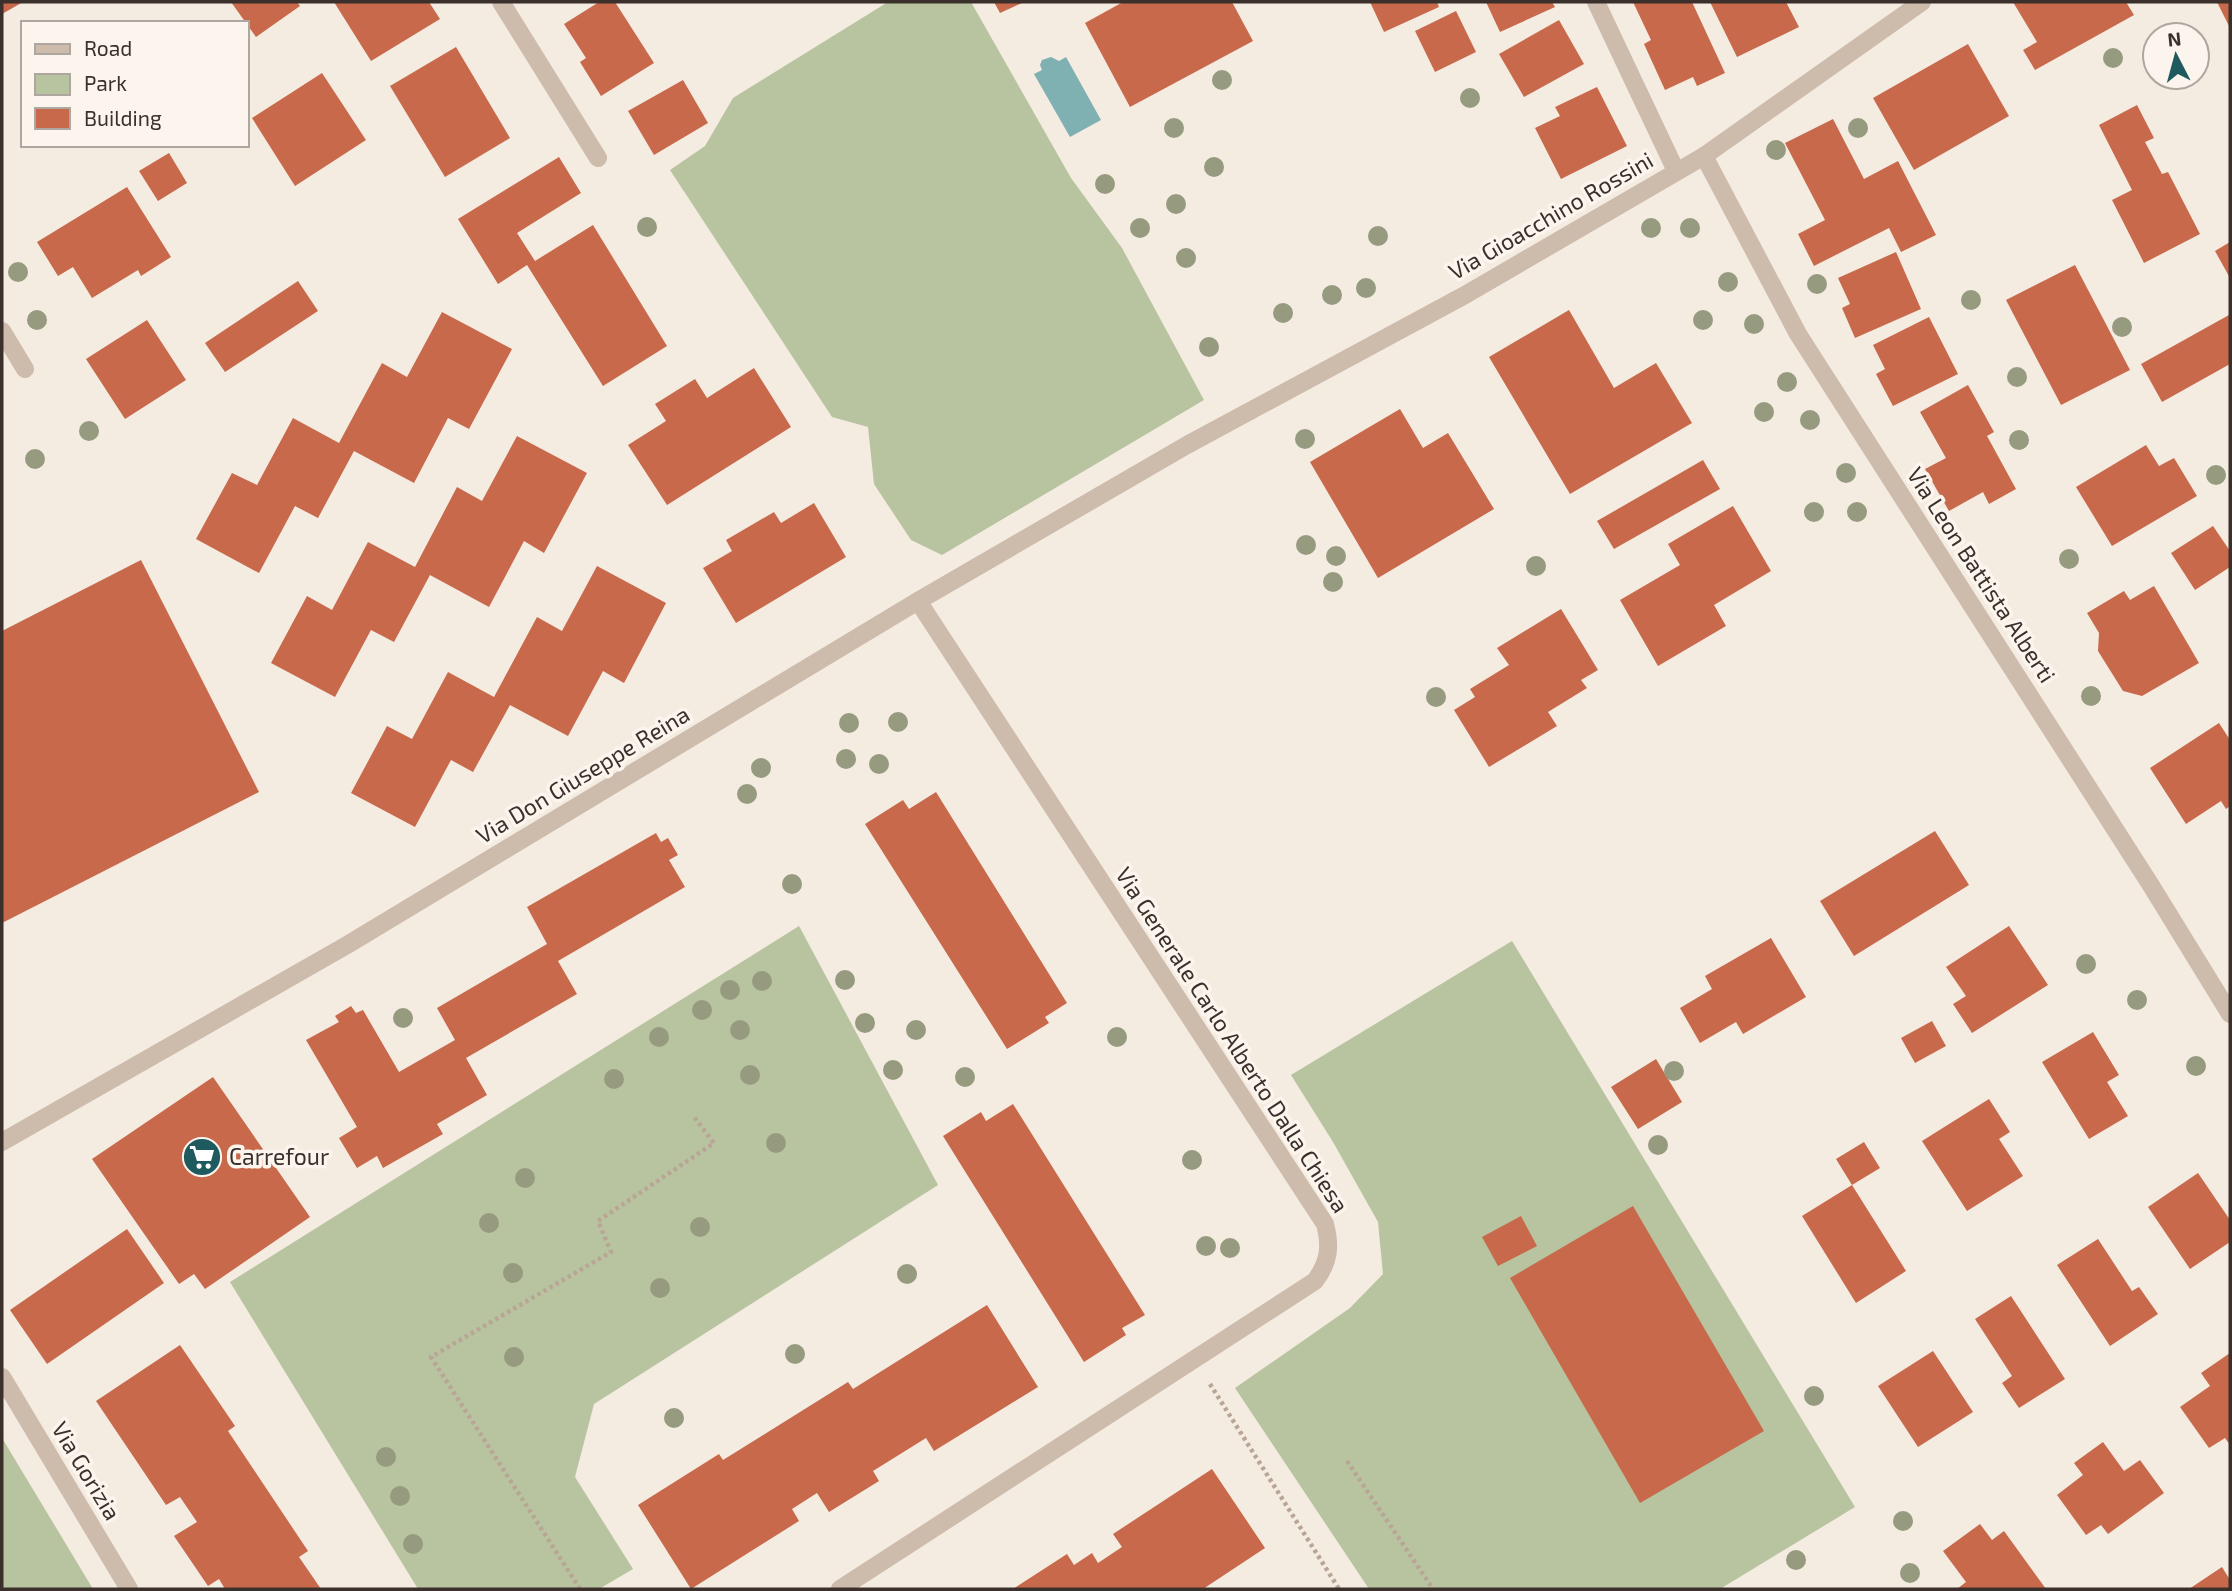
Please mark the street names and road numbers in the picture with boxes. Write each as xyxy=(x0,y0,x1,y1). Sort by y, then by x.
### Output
street label: Via Gioacchino Rossini xyxy=(1443,145,1658,285)
street label: Via Leon Battista Alberti xyxy=(1902,461,2062,687)
street label: Via Don Giuseppe Reina xyxy=(471,699,694,849)
street label: Via Generale Carlo Alberto Dalla Chiesa xyxy=(1110,861,1355,1218)
street label: Via Gorizia xyxy=(47,1416,127,1525)

